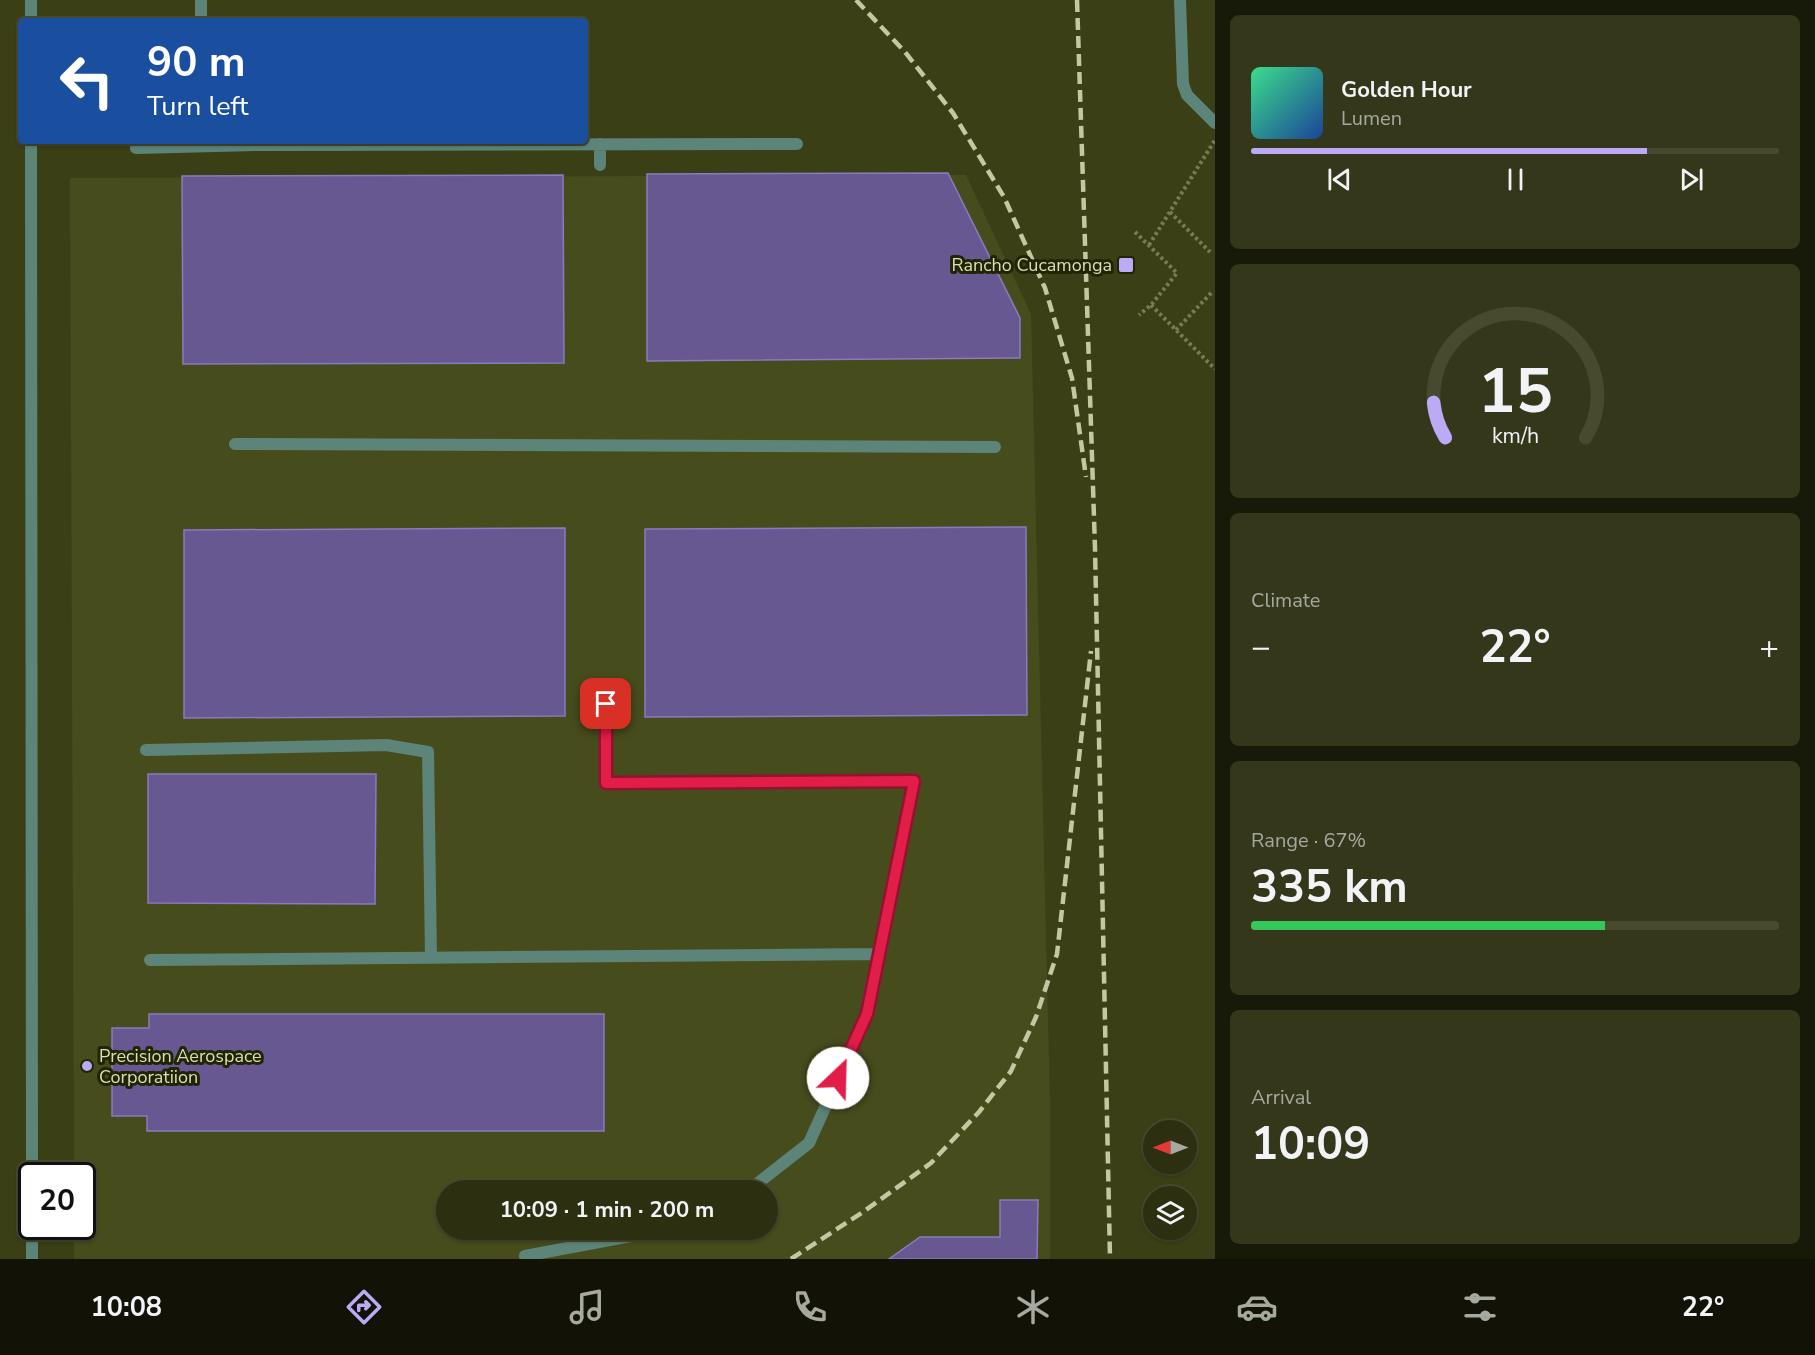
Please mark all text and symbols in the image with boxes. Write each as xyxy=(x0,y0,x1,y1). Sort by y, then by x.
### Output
text: 90 m xyxy=(147,34,246,91)
icon: left xyxy=(48,42,126,120)
text: Golden Hour xyxy=(1341,75,1472,105)
text: Turn left xyxy=(147,88,248,125)
text: Lumen xyxy=(1341,105,1402,132)
icon: previous xyxy=(1323,163,1356,196)
icon: pause xyxy=(1499,163,1532,196)
icon: next xyxy=(1675,163,1708,196)
place label: Rancho Cucamonga xyxy=(952,253,1112,277)
marker: Rancho Cucamonga xyxy=(1117,256,1135,274)
text: 15 xyxy=(1478,349,1552,434)
text: km/h xyxy=(1491,421,1539,451)
text: Climate xyxy=(1251,587,1320,614)
text: 22° xyxy=(1479,617,1551,678)
text: − xyxy=(1251,625,1271,670)
text: + xyxy=(1759,625,1779,670)
pin xyxy=(580,678,631,729)
icon: arrive xyxy=(589,687,622,720)
text: Range · 67% xyxy=(1251,827,1366,854)
text: 335 km xyxy=(1251,857,1408,918)
place label: Precision Aerospace Corporatiion xyxy=(99,1044,262,1089)
position arrow xyxy=(806,1046,870,1110)
marker: Precision Aerospace Corporatiion xyxy=(80,1059,94,1073)
text: Arrival xyxy=(1251,1084,1311,1111)
text: 10:09 xyxy=(1251,1114,1370,1175)
north arrow xyxy=(1143,1120,1197,1174)
map controls xyxy=(1143,1120,1197,1240)
speed limit sign: 20 xyxy=(18,1162,96,1240)
button: layers xyxy=(1143,1186,1197,1240)
text: 10:09 · 1 min · 200 m xyxy=(500,1195,714,1225)
icon: directions xyxy=(343,1286,385,1328)
icon: music xyxy=(566,1286,608,1328)
icon: phone xyxy=(789,1286,831,1328)
icon: climate xyxy=(1012,1286,1054,1328)
icon: car xyxy=(1236,1286,1278,1328)
icon: filters xyxy=(1459,1286,1501,1328)
text: 10:08 xyxy=(91,1289,162,1326)
text: 22° xyxy=(1682,1289,1724,1326)

